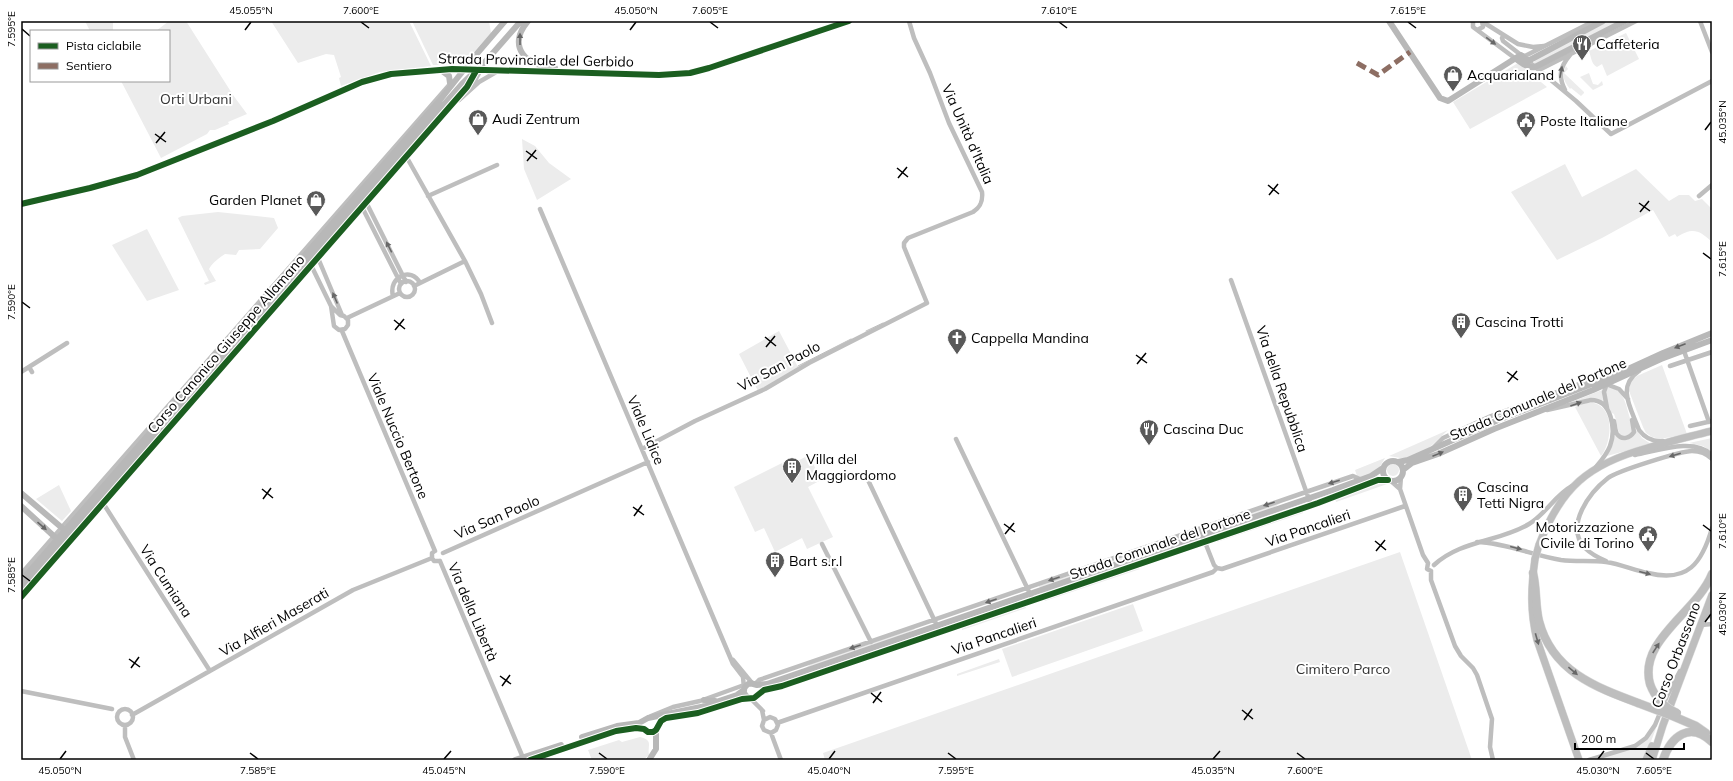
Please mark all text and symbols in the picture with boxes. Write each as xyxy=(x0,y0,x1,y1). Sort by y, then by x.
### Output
text: 45.055°N xyxy=(229,4,273,17)
text: 7.600°E xyxy=(343,4,379,17)
text: 45.050°N xyxy=(614,4,658,17)
text: 7.605°E xyxy=(692,4,728,17)
text: 7.610°E xyxy=(1041,4,1077,17)
text: 7.615°E xyxy=(1390,4,1426,17)
text: 7.595°E xyxy=(5,11,18,47)
legend xyxy=(30,30,170,82)
one-way arrow xyxy=(516,33,523,45)
restaurant icon: Caffeteria xyxy=(1571,33,1593,61)
place label: Caffeteria xyxy=(1596,35,1660,53)
one-way arrow xyxy=(1486,37,1496,45)
text: Pista ciclabile xyxy=(66,38,141,53)
street label: Strada Provinciale del Gerbido xyxy=(438,49,634,71)
text: Sentiero xyxy=(66,58,112,73)
shop icon: Acquarialand xyxy=(1442,64,1464,92)
place label: Acquarialand xyxy=(1467,66,1554,84)
one-way arrow xyxy=(1559,66,1565,78)
street label: Via Unità d'Italia xyxy=(938,81,998,187)
park label: Orti Urbani xyxy=(160,90,232,108)
text: 45.035°N xyxy=(1716,100,1729,144)
shop icon: Audi Zentrum xyxy=(467,108,489,136)
place label: Audi Zentrum xyxy=(492,110,580,128)
public building icon: Poste Italiane xyxy=(1515,110,1537,138)
place label: Poste Italiane xyxy=(1540,112,1628,130)
shop icon: Garden Planet xyxy=(305,189,327,217)
place label: Garden Planet xyxy=(209,191,302,209)
one-way arrow xyxy=(386,241,392,253)
text: 7.615°E xyxy=(1716,241,1729,277)
street label: Corso Canonico Giuseppe Allamano xyxy=(143,251,309,437)
text: 7.590°E xyxy=(5,284,18,320)
one-way arrow xyxy=(331,291,337,303)
building icon: Cascina Trotti xyxy=(1450,311,1472,339)
place label: Cascina Trotti xyxy=(1475,313,1563,331)
street label: Via della Repubblica xyxy=(1252,324,1312,454)
church icon: Cappella Mandina xyxy=(946,327,968,355)
place label: Cappella Mandina xyxy=(971,329,1089,347)
street label: Via San Paolo xyxy=(735,337,823,395)
one-way arrow xyxy=(1674,343,1686,349)
street label: Strada Comunale del Portone xyxy=(1447,354,1629,444)
street label: Viale Nuccio Bertone xyxy=(363,371,433,501)
street label: Viale Lidice xyxy=(623,393,669,467)
one-way arrow xyxy=(1570,400,1582,406)
restaurant icon: Cascina Duc xyxy=(1138,418,1160,446)
place label: Cascina Duc xyxy=(1163,420,1244,438)
place label: Villa del Maggiordomo xyxy=(806,450,896,484)
one-way arrow xyxy=(1432,451,1444,457)
one-way arrow xyxy=(1669,452,1681,458)
building icon: Villa del Maggiordomo xyxy=(781,456,803,484)
place label: Cascina Tetti Nigra xyxy=(1477,478,1544,512)
one-way arrow xyxy=(1328,480,1340,486)
building icon: Cascina Tetti Nigra xyxy=(1452,484,1474,512)
street label: Via San Paolo xyxy=(452,491,542,543)
one-way arrow xyxy=(1263,502,1275,508)
street label: Strada Comunale del Portone xyxy=(1067,505,1253,583)
street label: Via Pancalieri xyxy=(1263,505,1353,551)
text: 7.610°E xyxy=(1716,513,1729,549)
place label: Motorizzazione Civile di Torino xyxy=(1536,518,1634,552)
one-way arrow xyxy=(37,522,48,531)
public building icon: Motorizzazione Civile di Torino xyxy=(1637,524,1659,552)
street label: Via Cumiana xyxy=(136,541,196,621)
one-way arrow xyxy=(1510,545,1522,551)
building icon: Bart s.r.l xyxy=(764,550,786,578)
place label: Bart s.r.l xyxy=(789,552,842,570)
text: 7.585°E xyxy=(5,557,18,593)
street label: Via della Libertà xyxy=(444,560,502,664)
one-way arrow xyxy=(1639,570,1651,576)
one-way arrow xyxy=(1047,576,1059,582)
street label: Via Alfieri Maserati xyxy=(216,583,332,661)
text: 45.030°N xyxy=(1716,592,1729,636)
one-way arrow xyxy=(985,598,997,604)
street label: Corso Orbassano xyxy=(1648,600,1704,710)
street label: Via Pancalieri xyxy=(949,613,1039,659)
one-way arrow xyxy=(1534,633,1540,645)
one-way arrow xyxy=(1652,642,1660,653)
one-way arrow xyxy=(848,644,860,650)
park label: Cimitero Parco xyxy=(1296,660,1390,678)
one-way arrow xyxy=(1568,667,1578,676)
scale bar xyxy=(1575,725,1684,751)
text: 200 m xyxy=(1581,731,1616,746)
text: 45.050°N xyxy=(38,764,82,777)
text: 7.585°E xyxy=(240,764,276,777)
text: 45.045°N xyxy=(422,764,466,777)
text: 7.590°E xyxy=(589,764,625,777)
text: 45.040°N xyxy=(807,764,851,777)
text: 7.595°E xyxy=(938,764,974,777)
text: 45.035°N xyxy=(1191,764,1235,777)
text: 7.600°E xyxy=(1287,764,1323,777)
text: 45.030°N xyxy=(1576,764,1620,777)
text: 7.605°E xyxy=(1636,764,1672,777)

